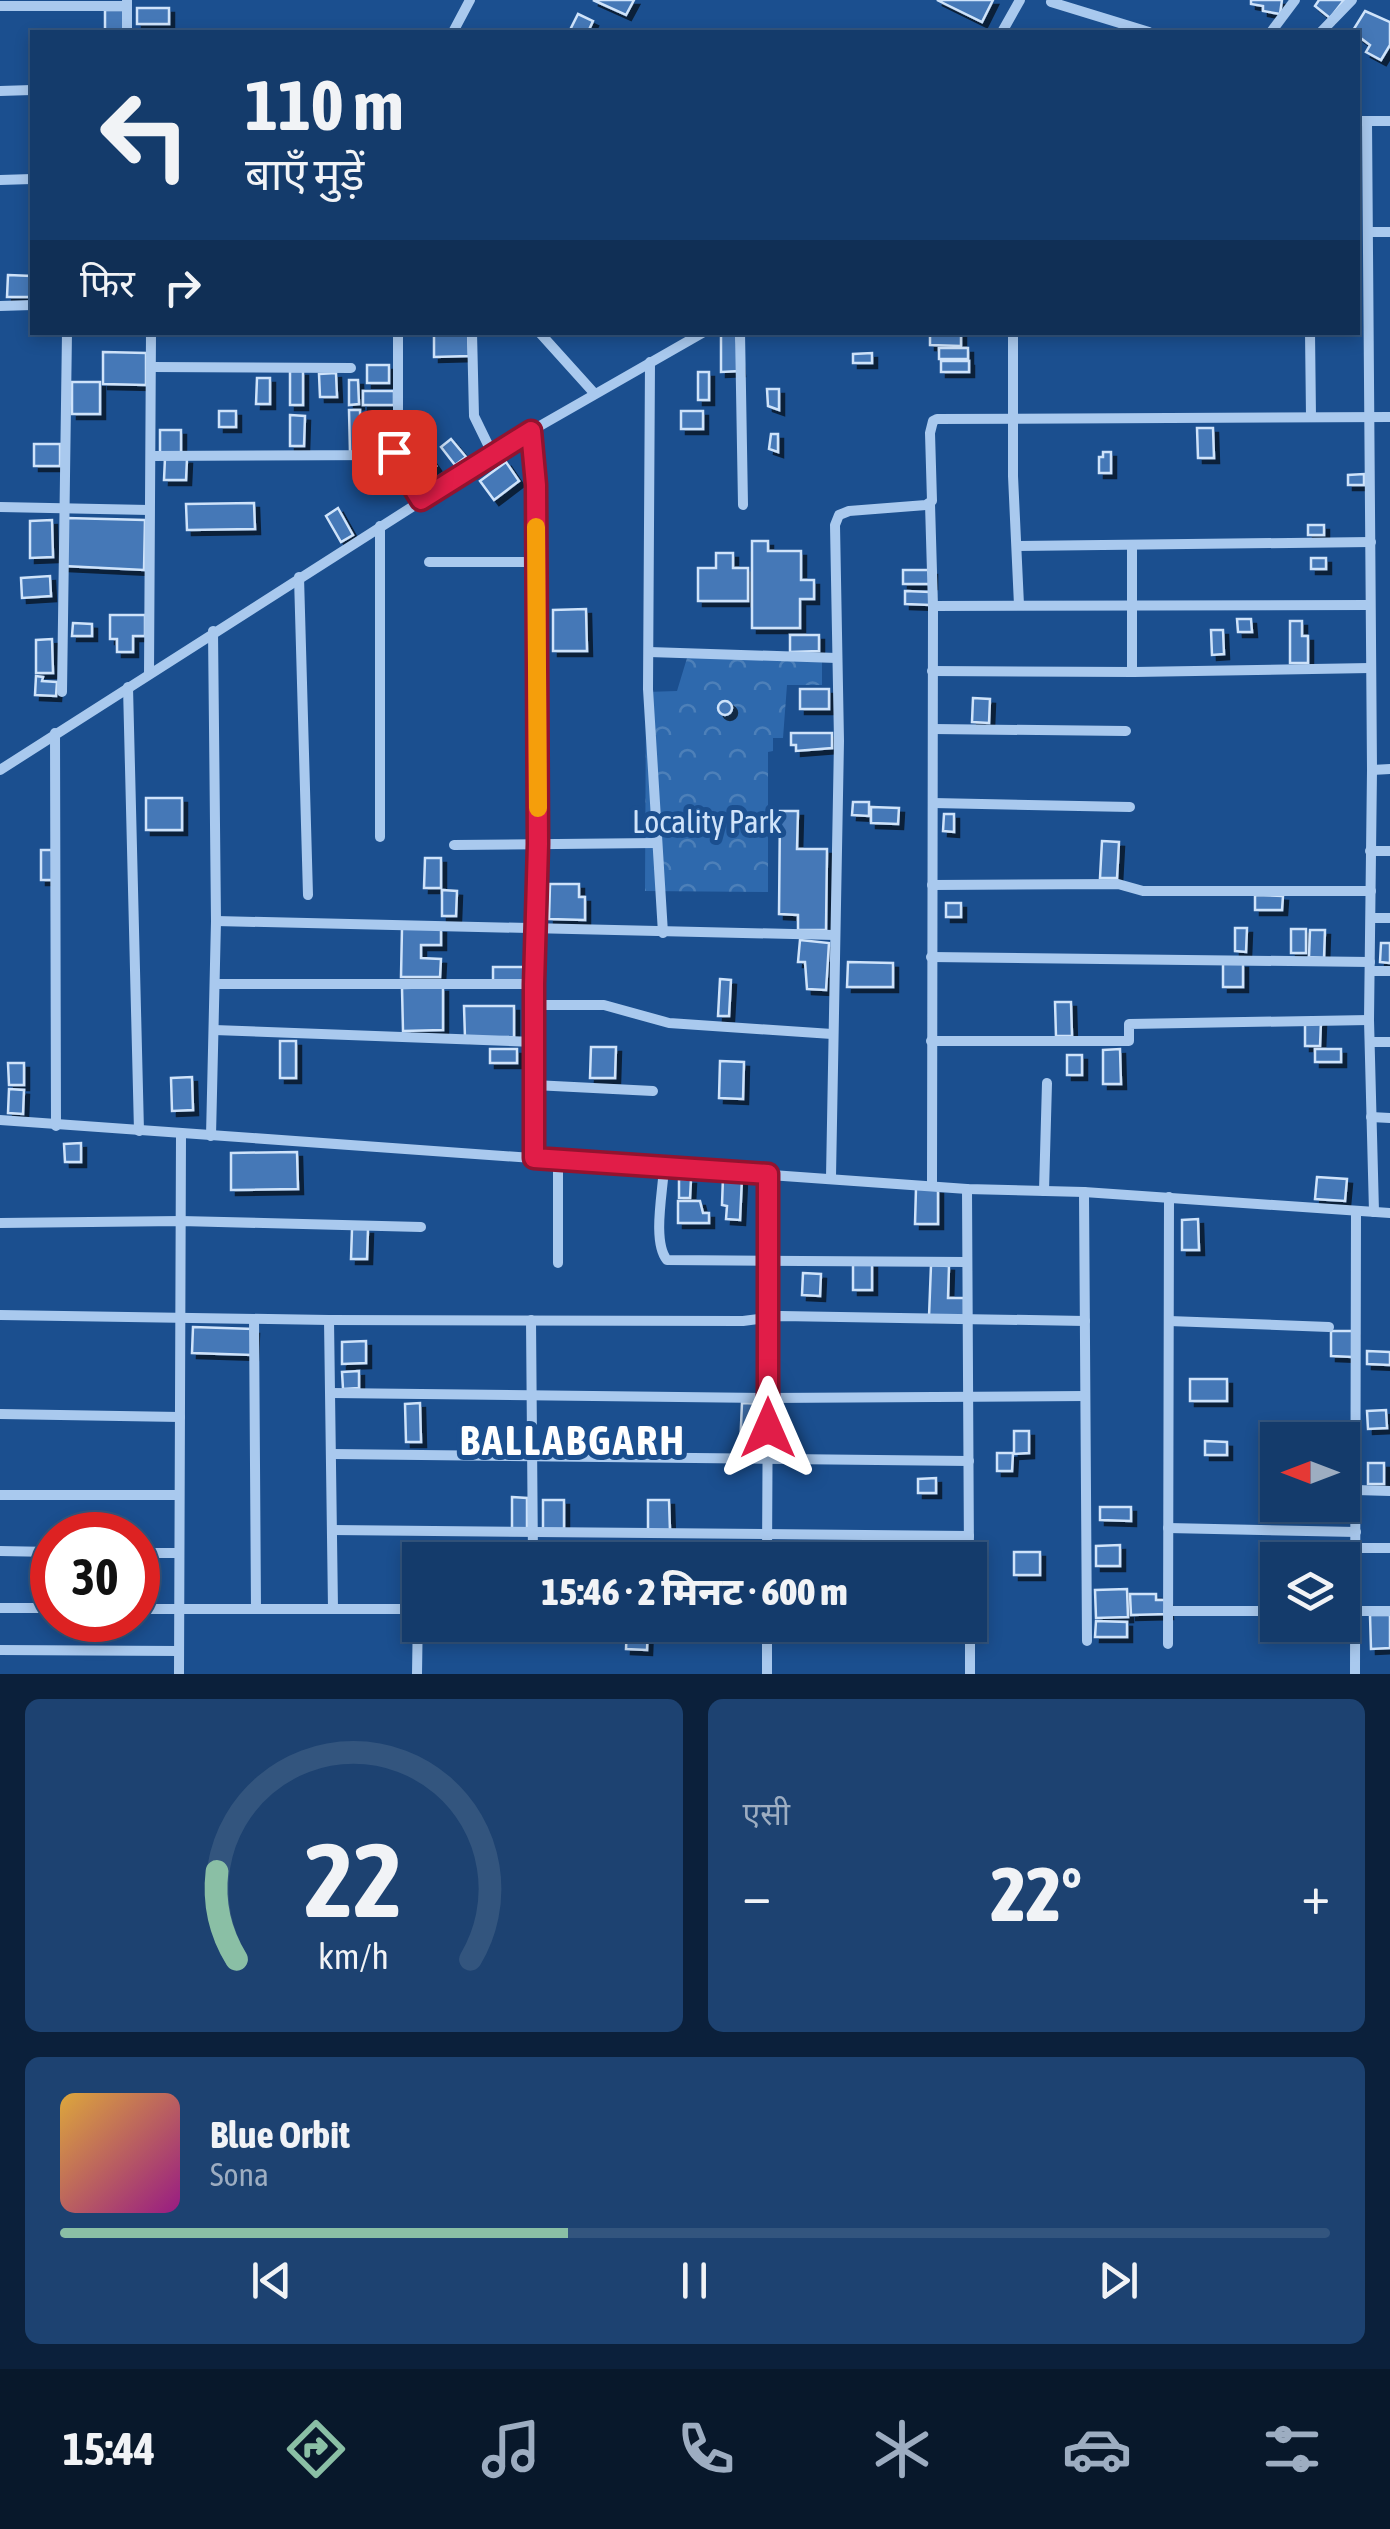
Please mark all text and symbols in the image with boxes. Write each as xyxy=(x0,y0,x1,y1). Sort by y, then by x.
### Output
text: 110 m xyxy=(245,65,404,145)
icon: left xyxy=(80,70,210,200)
text: बाएँ मुड़ें xyxy=(245,148,364,200)
icon: right xyxy=(155,260,210,315)
text: फिर xyxy=(80,262,135,305)
pin xyxy=(352,410,437,495)
icon: arrive xyxy=(367,425,422,480)
park label: Locality Park xyxy=(632,803,782,840)
position arrow xyxy=(716,1376,820,1480)
district label: BALLABGARH xyxy=(460,1416,686,1464)
north arrow xyxy=(1260,1422,1360,1522)
map controls xyxy=(1260,1422,1360,1642)
speed limit sign: 30 xyxy=(30,1512,160,1642)
button: layers xyxy=(1260,1542,1360,1642)
text: 15:46 · 2 मिनट · 600 m xyxy=(541,1570,848,1613)
text: एसी xyxy=(743,1795,790,1832)
text: 22 xyxy=(305,1820,403,1939)
text: 22° xyxy=(991,1851,1082,1937)
text: − xyxy=(743,1863,771,1926)
text: + xyxy=(1301,1863,1330,1926)
text: km/h xyxy=(318,1936,389,1977)
text: Blue Orbit xyxy=(210,2113,350,2156)
text: Sona xyxy=(210,2156,269,2193)
icon: previous xyxy=(244,2253,299,2308)
icon: pause xyxy=(667,2253,722,2308)
icon: next xyxy=(1091,2253,1146,2308)
icon: directions xyxy=(281,2414,351,2484)
icon: music xyxy=(476,2414,546,2484)
icon: phone xyxy=(671,2414,741,2484)
icon: climate xyxy=(867,2414,937,2484)
icon: car xyxy=(1062,2414,1132,2484)
icon: filters xyxy=(1257,2414,1327,2484)
text: 15:44 xyxy=(63,2423,155,2475)

